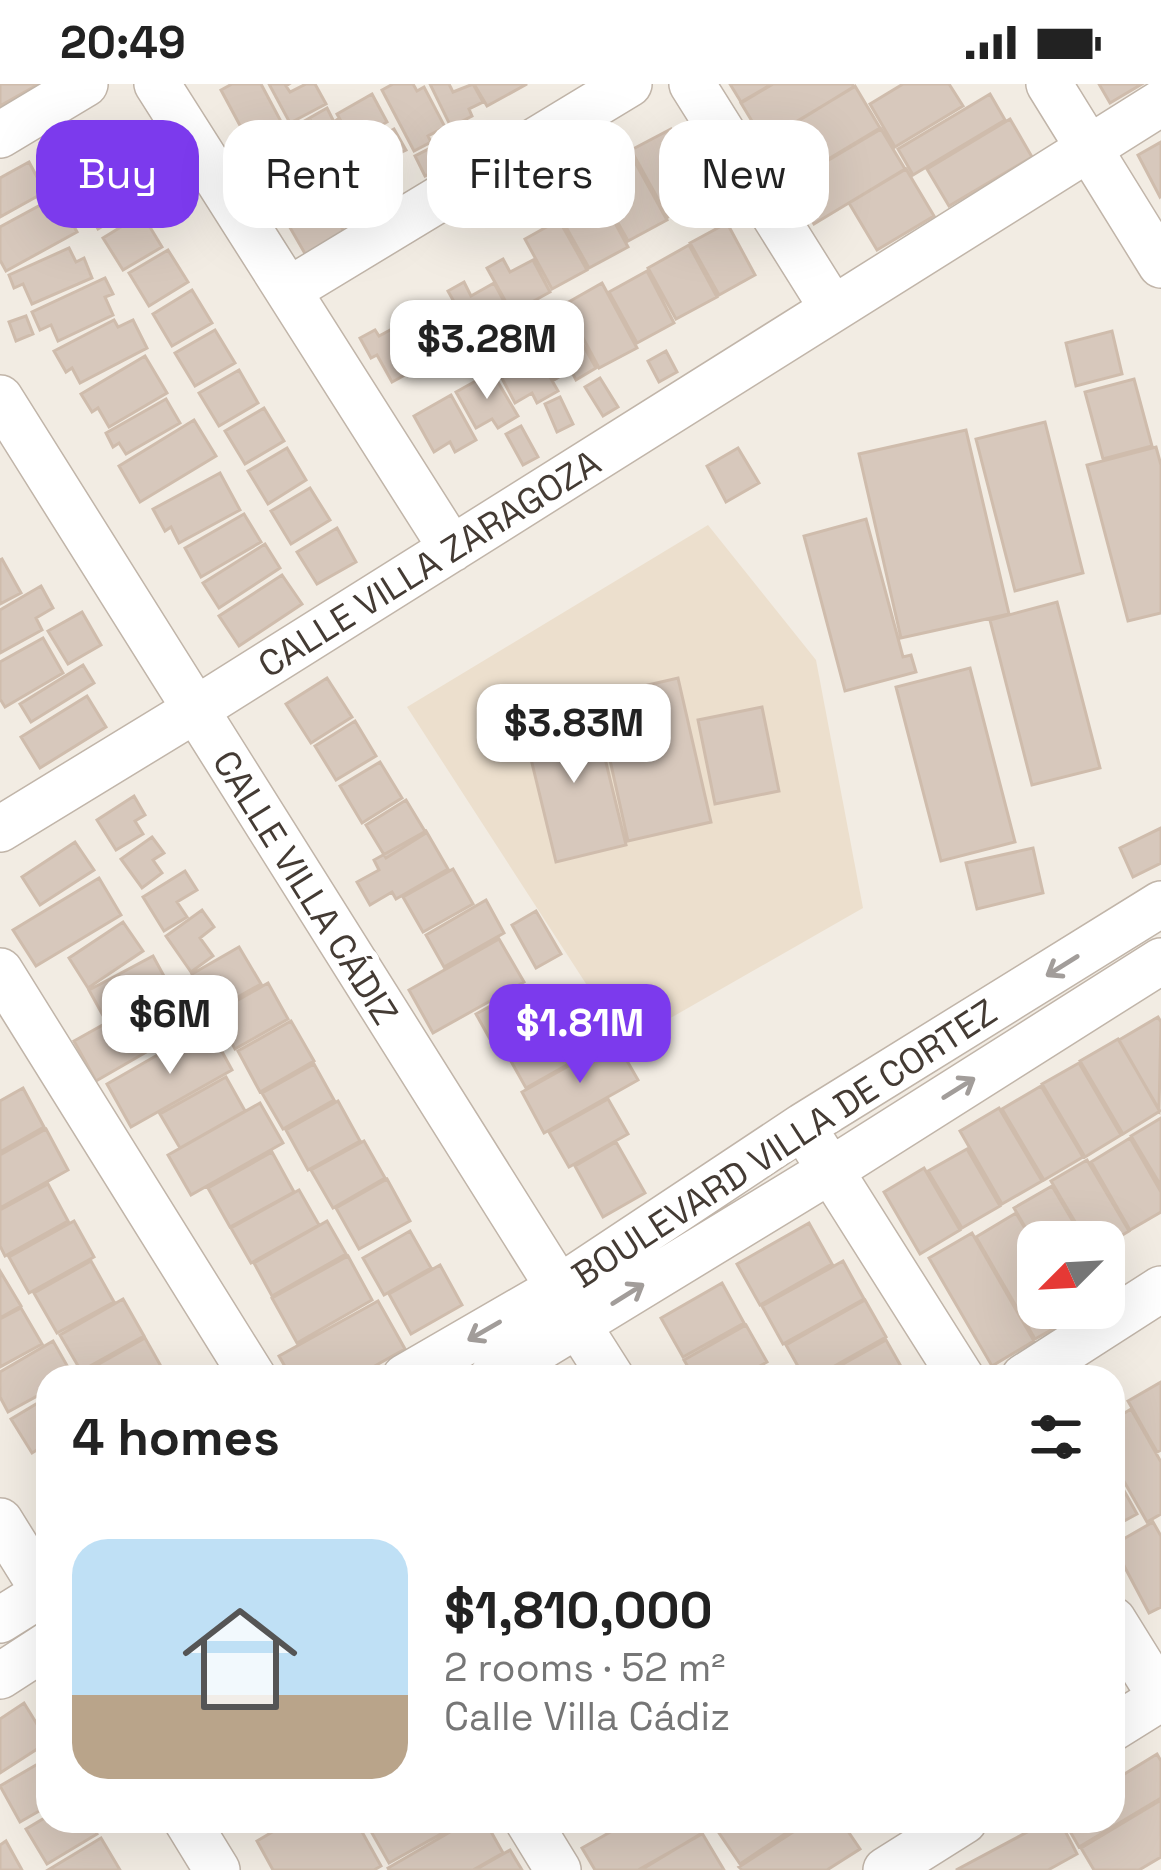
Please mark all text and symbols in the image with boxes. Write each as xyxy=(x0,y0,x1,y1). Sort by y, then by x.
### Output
text: 20:49 xyxy=(60,14,186,71)
chip: Buy xyxy=(36,120,199,228)
chip: Rent xyxy=(223,120,403,228)
chip: Filters xyxy=(427,120,635,228)
chip: New xyxy=(659,120,829,228)
pin: $3.28M xyxy=(389,300,585,402)
text: $3.28M xyxy=(417,314,557,363)
street label: CALLE VILLA ZARAGOZA xyxy=(250,440,609,688)
pin: $3.83M xyxy=(476,684,672,786)
text: $3.83M xyxy=(504,698,644,747)
street label: CALLE VILLA CÁDIZ xyxy=(202,742,408,1033)
one-way arrow xyxy=(1045,953,1079,978)
pin: $6M xyxy=(112,975,228,1077)
pin: $1.81M xyxy=(482,984,678,1086)
text: $6M xyxy=(129,989,211,1038)
street label: BOULEVARD VILLA DE CORTEZ xyxy=(564,989,1006,1299)
text: $1.81M xyxy=(516,998,644,1047)
one-way arrow xyxy=(942,1076,976,1101)
north arrow xyxy=(1017,1221,1125,1329)
map controls xyxy=(1017,1221,1125,1329)
one-way arrow xyxy=(610,1282,644,1306)
one-way arrow xyxy=(467,1320,502,1344)
icon: filters xyxy=(1023,1404,1089,1470)
text: 4 homes xyxy=(72,1405,280,1470)
text: $1,810,000 xyxy=(444,1578,713,1643)
icon: home xyxy=(168,1587,312,1731)
text: 2 rooms · 52 m² xyxy=(444,1643,726,1692)
text: Calle Villa Cádiz xyxy=(444,1692,730,1741)

